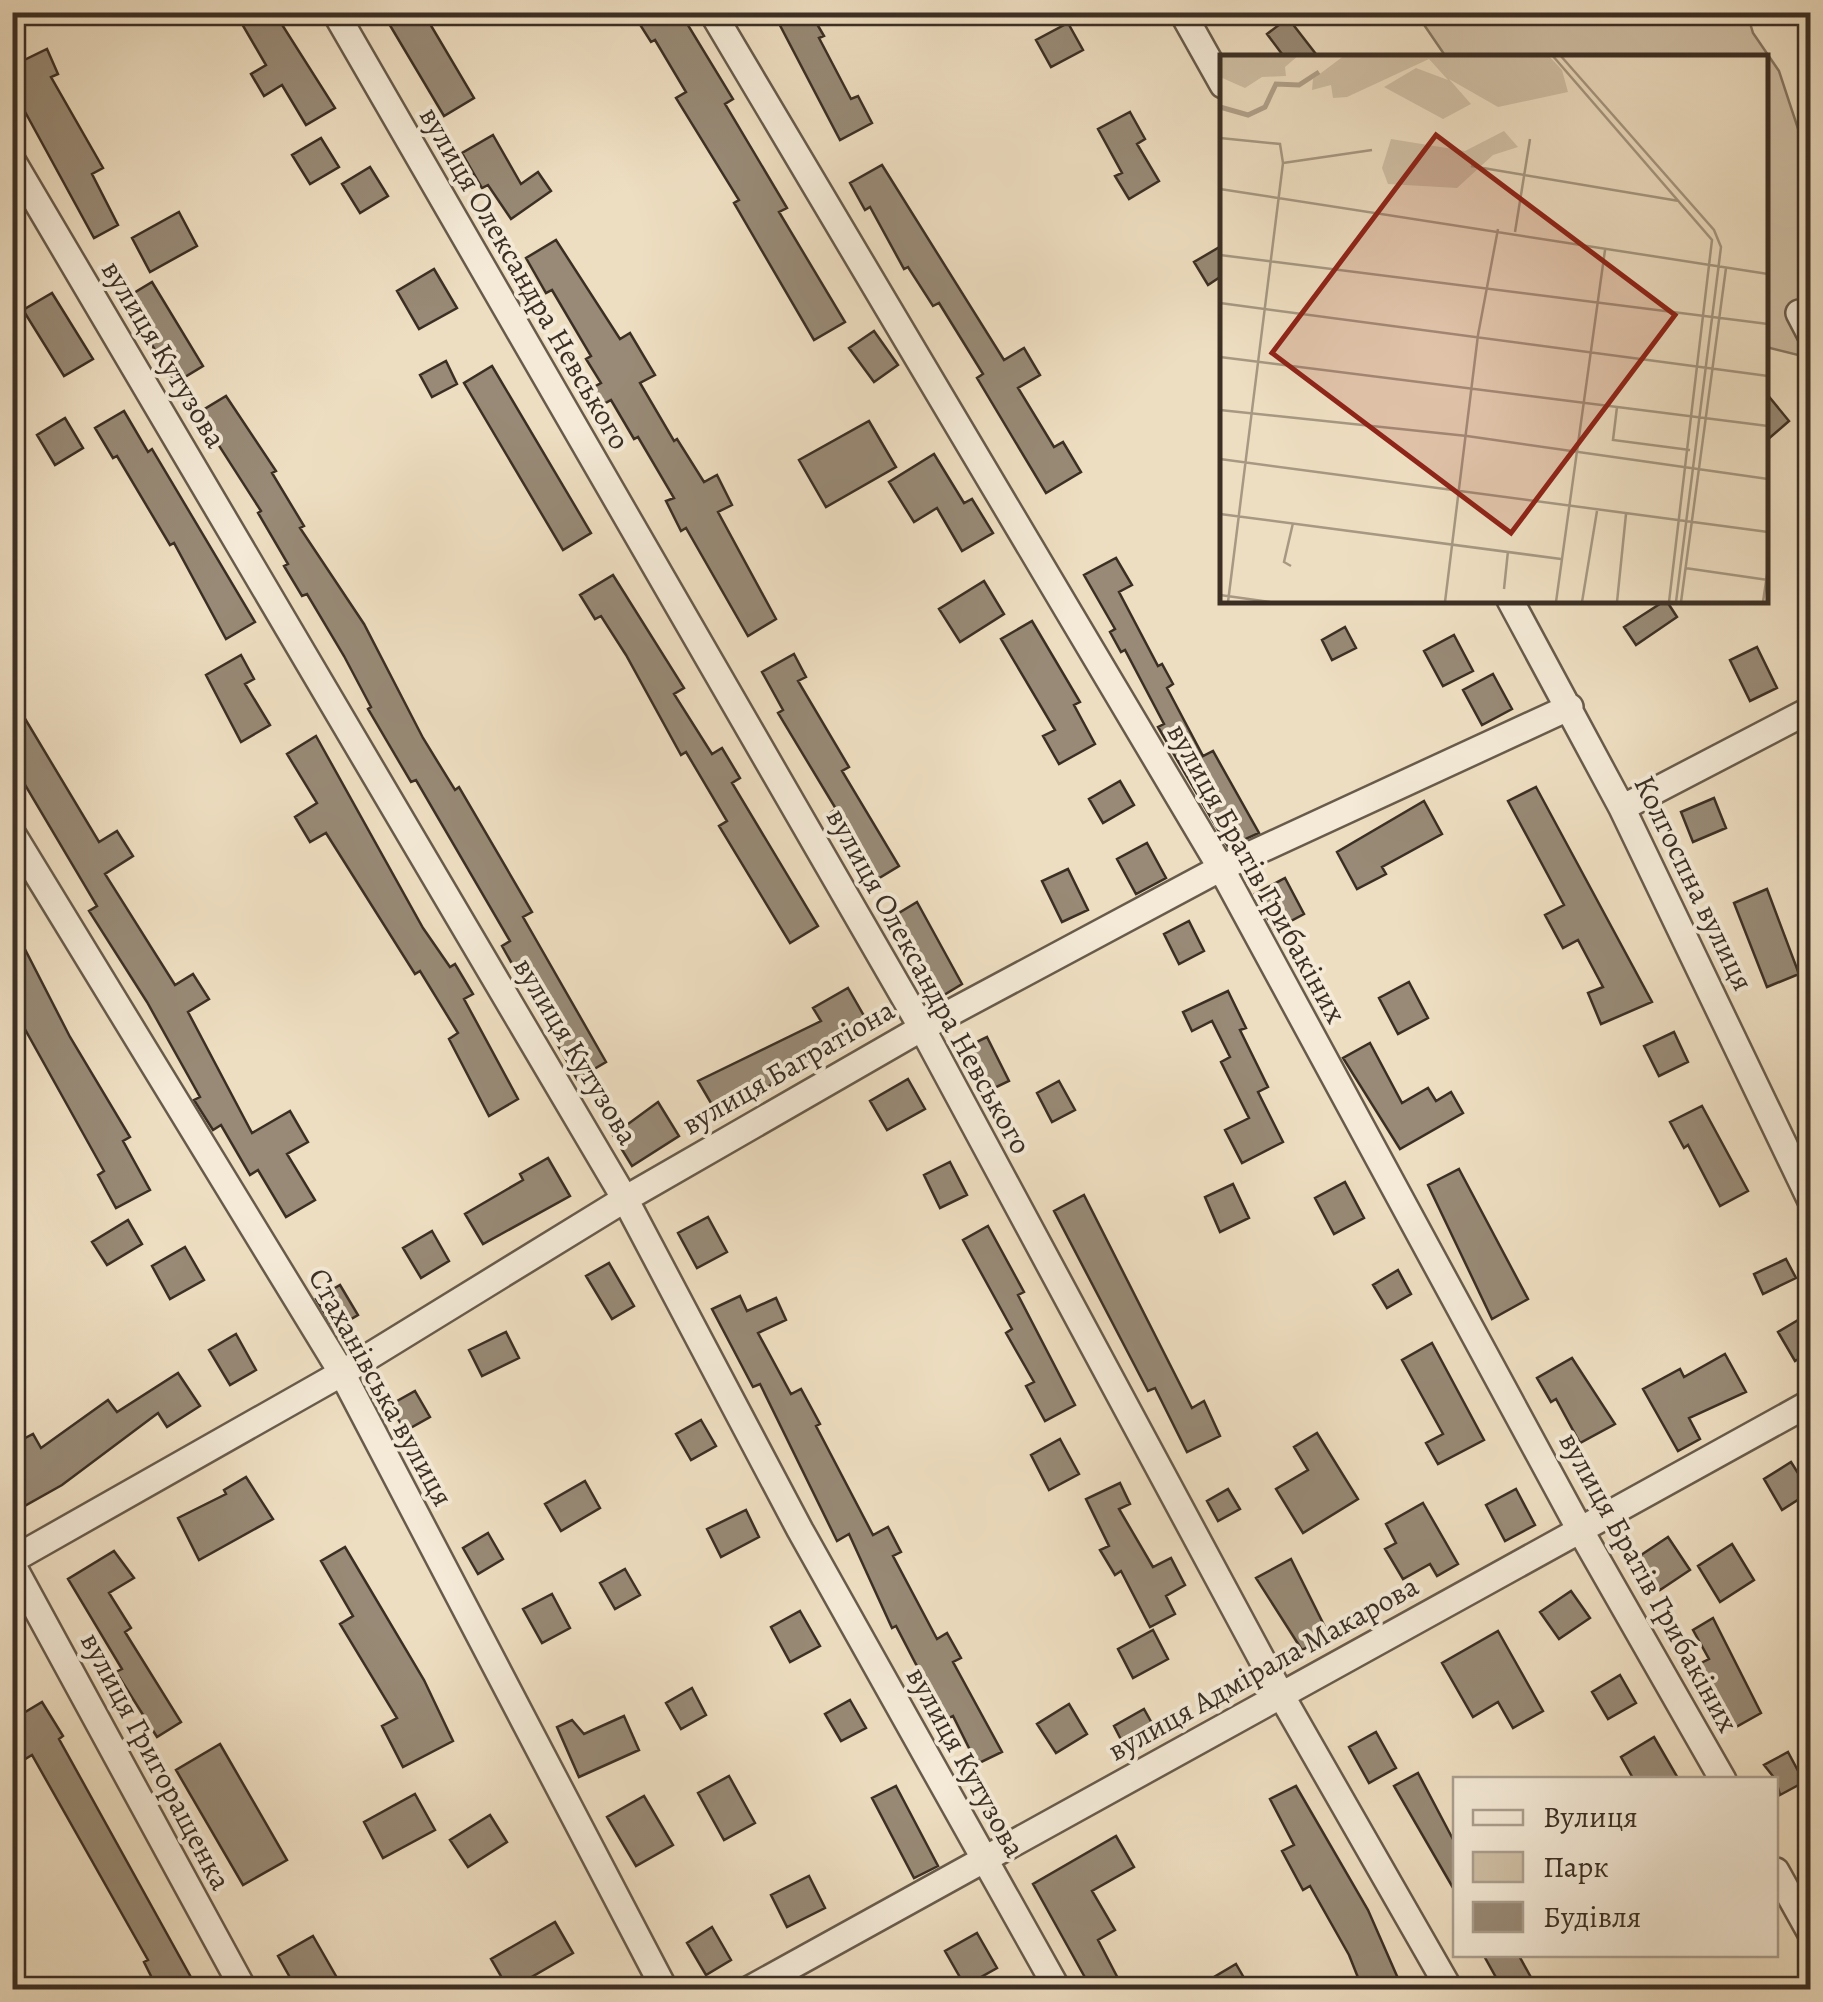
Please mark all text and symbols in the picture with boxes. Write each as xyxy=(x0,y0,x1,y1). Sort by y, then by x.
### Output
inset map xyxy=(1220,55,1768,602)
street label: вулиця Олександра Невського xyxy=(410,99,640,457)
street label: вулиця Кутузова xyxy=(92,253,236,455)
street label: вулиця Братів Грибакіних xyxy=(1158,716,1356,1030)
street label: Колгоспна вулиця xyxy=(1625,769,1763,997)
street label: вулиця Олександра Невського xyxy=(817,801,1041,1161)
street label: вулиця Кутузова xyxy=(504,950,648,1152)
street label: вулиця Багратіона xyxy=(674,990,902,1144)
street label: Стаханівська вулиця xyxy=(299,1261,463,1513)
street label: вулиця Братів Грибакіних xyxy=(1550,1425,1748,1739)
street label: вулиця Адмірала Макарова xyxy=(1101,1566,1426,1770)
street label: вулиця Григоращенка xyxy=(71,1625,241,1897)
street label: вулиця Кутузова xyxy=(897,1659,1035,1865)
legend xyxy=(1453,1777,1778,1957)
text: Вулиця xyxy=(1543,1797,1638,1837)
text: Парк xyxy=(1543,1847,1609,1887)
text: Будівля xyxy=(1543,1897,1641,1937)

